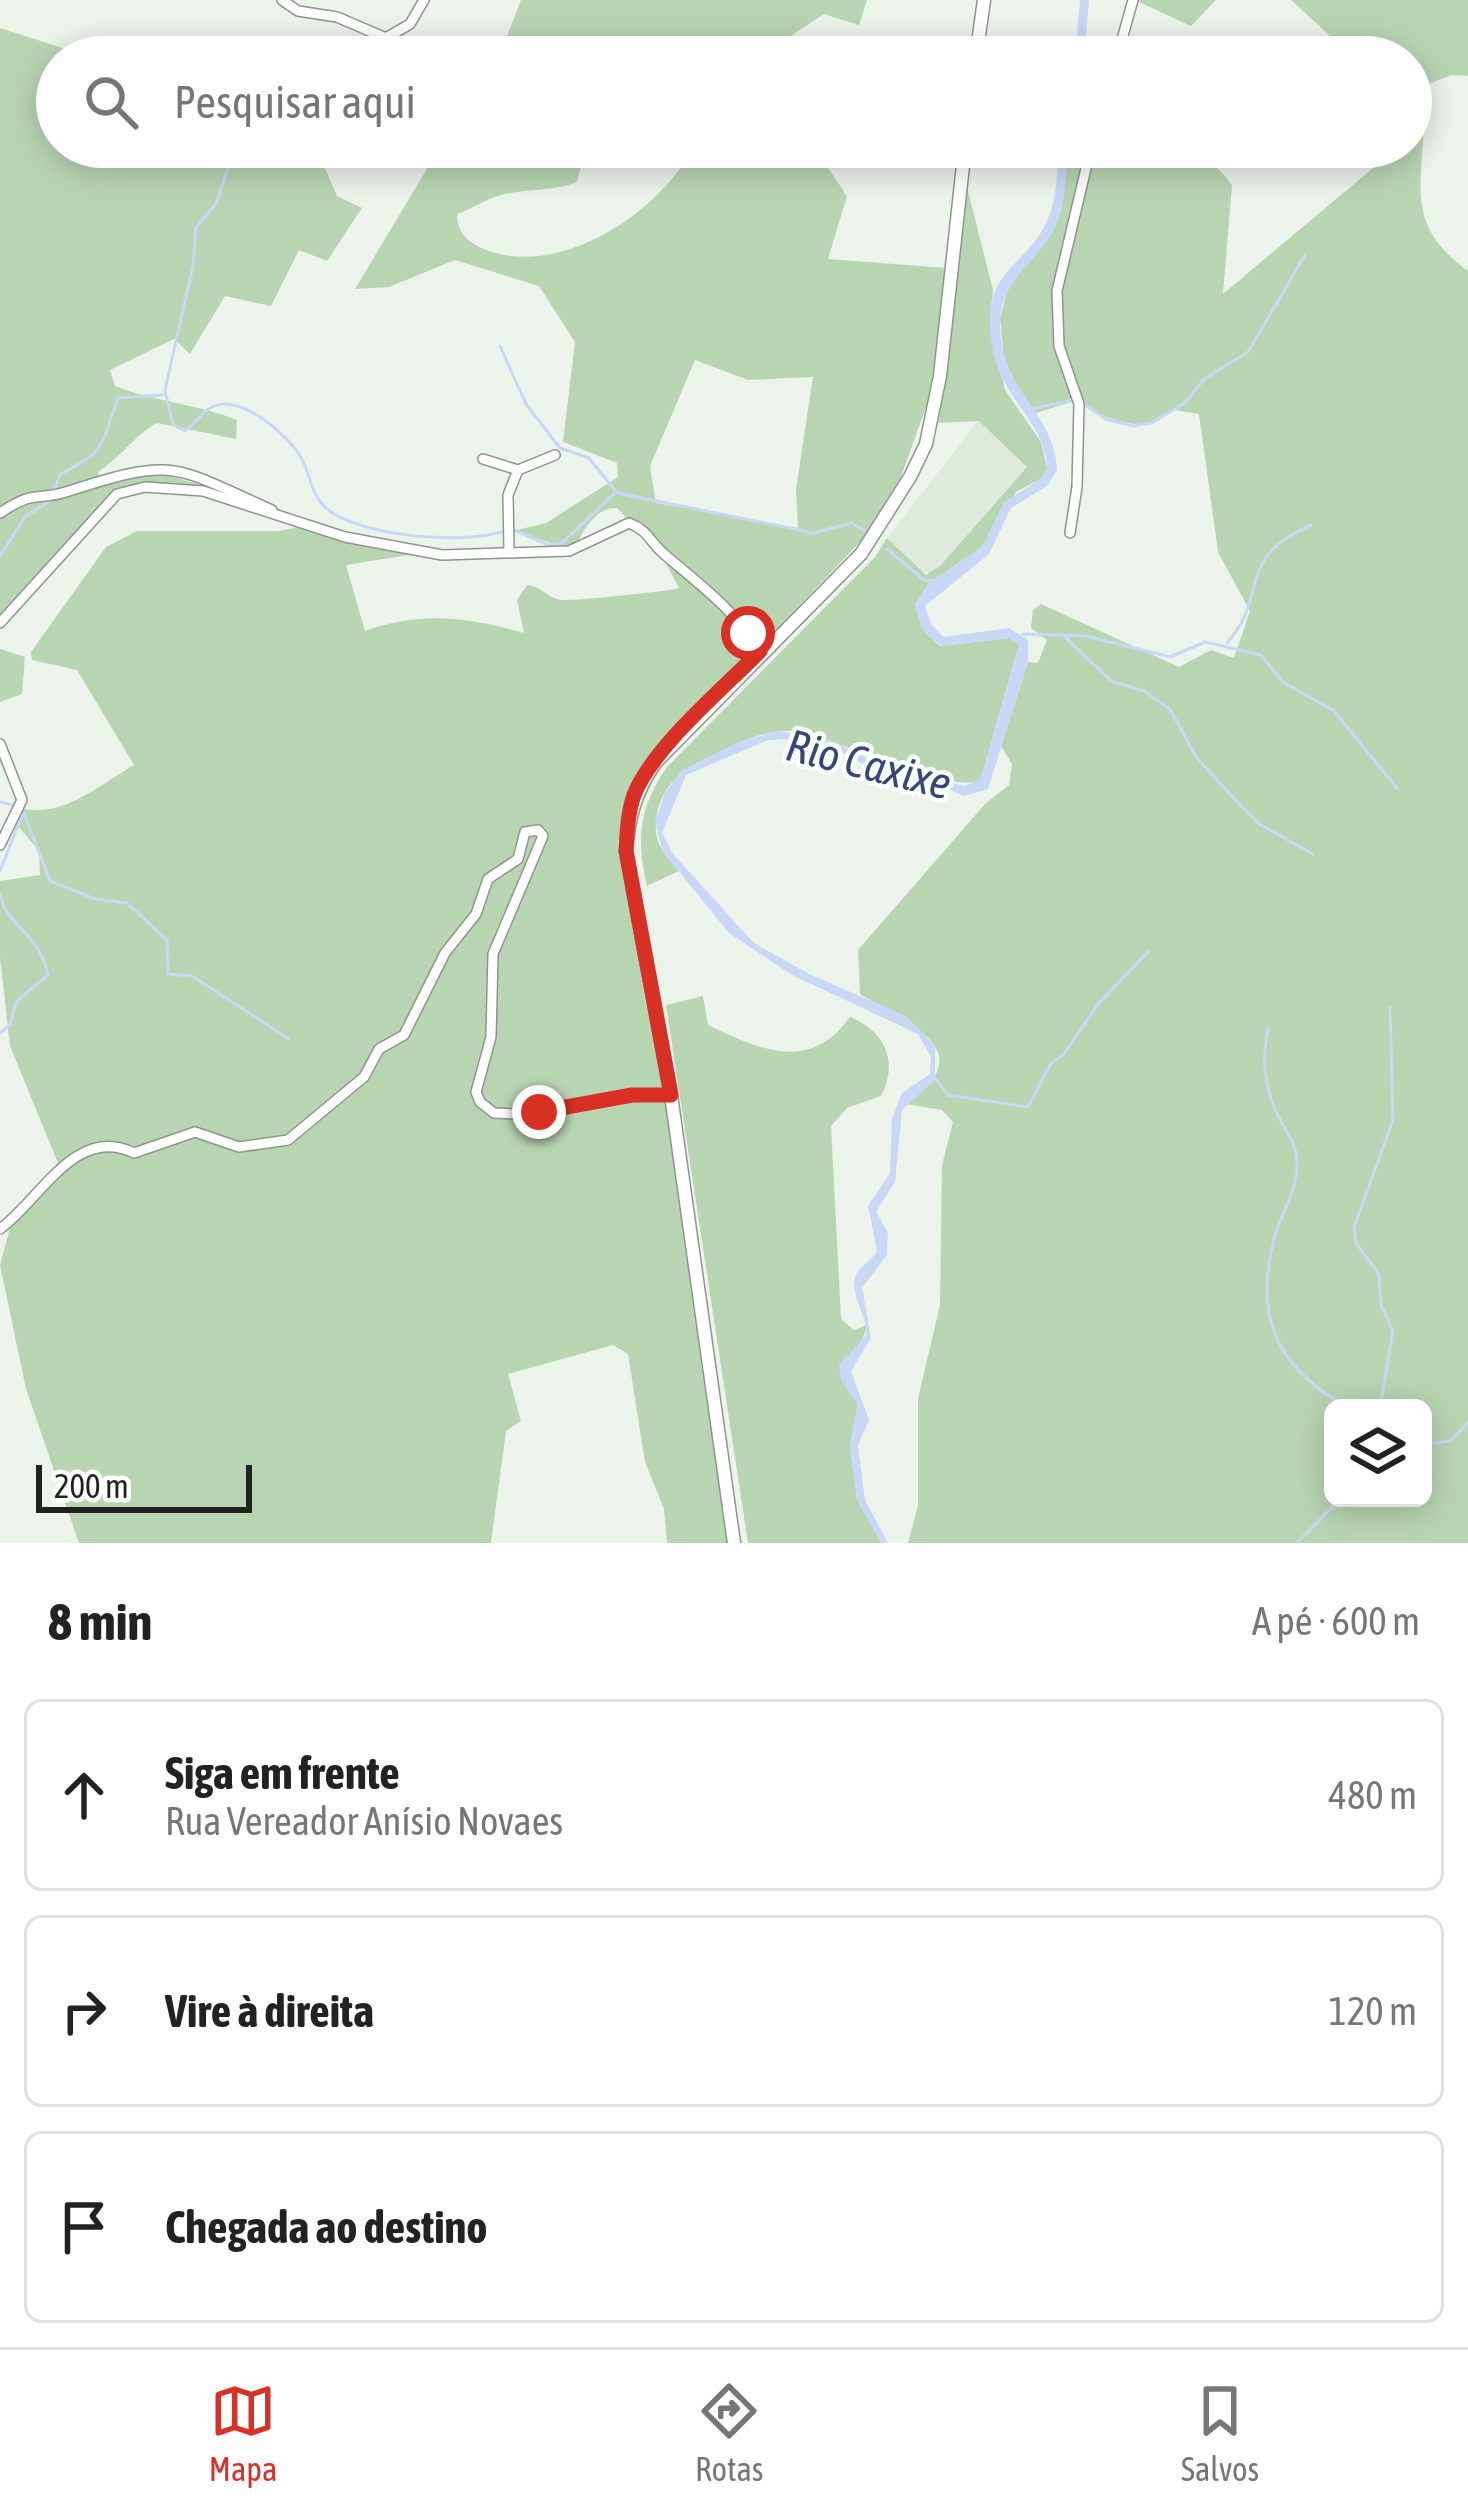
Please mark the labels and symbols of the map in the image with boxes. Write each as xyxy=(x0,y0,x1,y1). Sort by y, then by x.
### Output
route start xyxy=(721,606,775,660)
water label: Rio Caxixe xyxy=(781,718,957,810)
route end xyxy=(512,1085,566,1139)
scale bar xyxy=(36,1459,252,1512)

